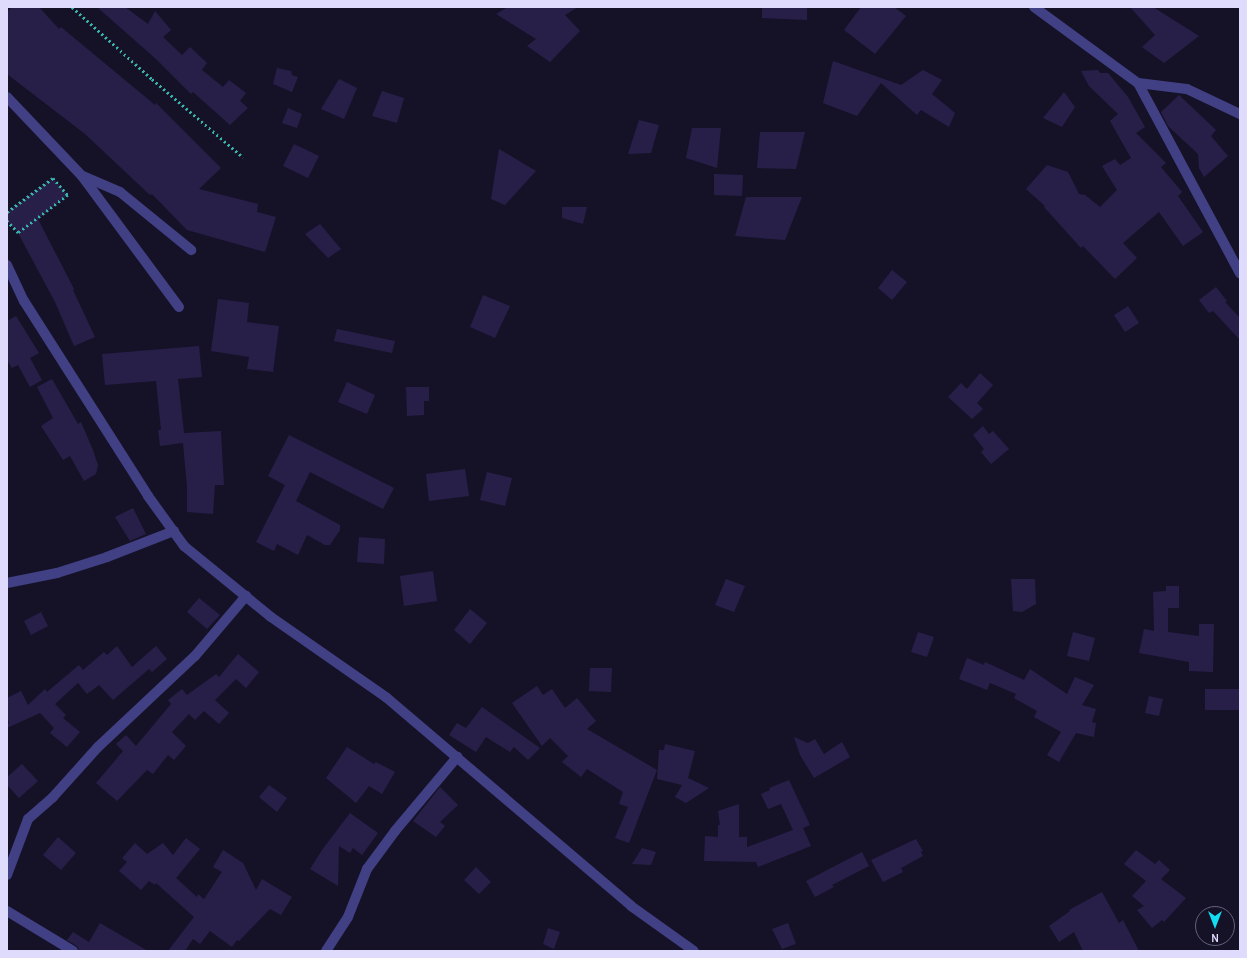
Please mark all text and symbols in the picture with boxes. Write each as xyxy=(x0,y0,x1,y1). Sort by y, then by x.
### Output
north arrow xyxy=(1195,906,1235,946)
text: N xyxy=(1211,931,1219,944)

